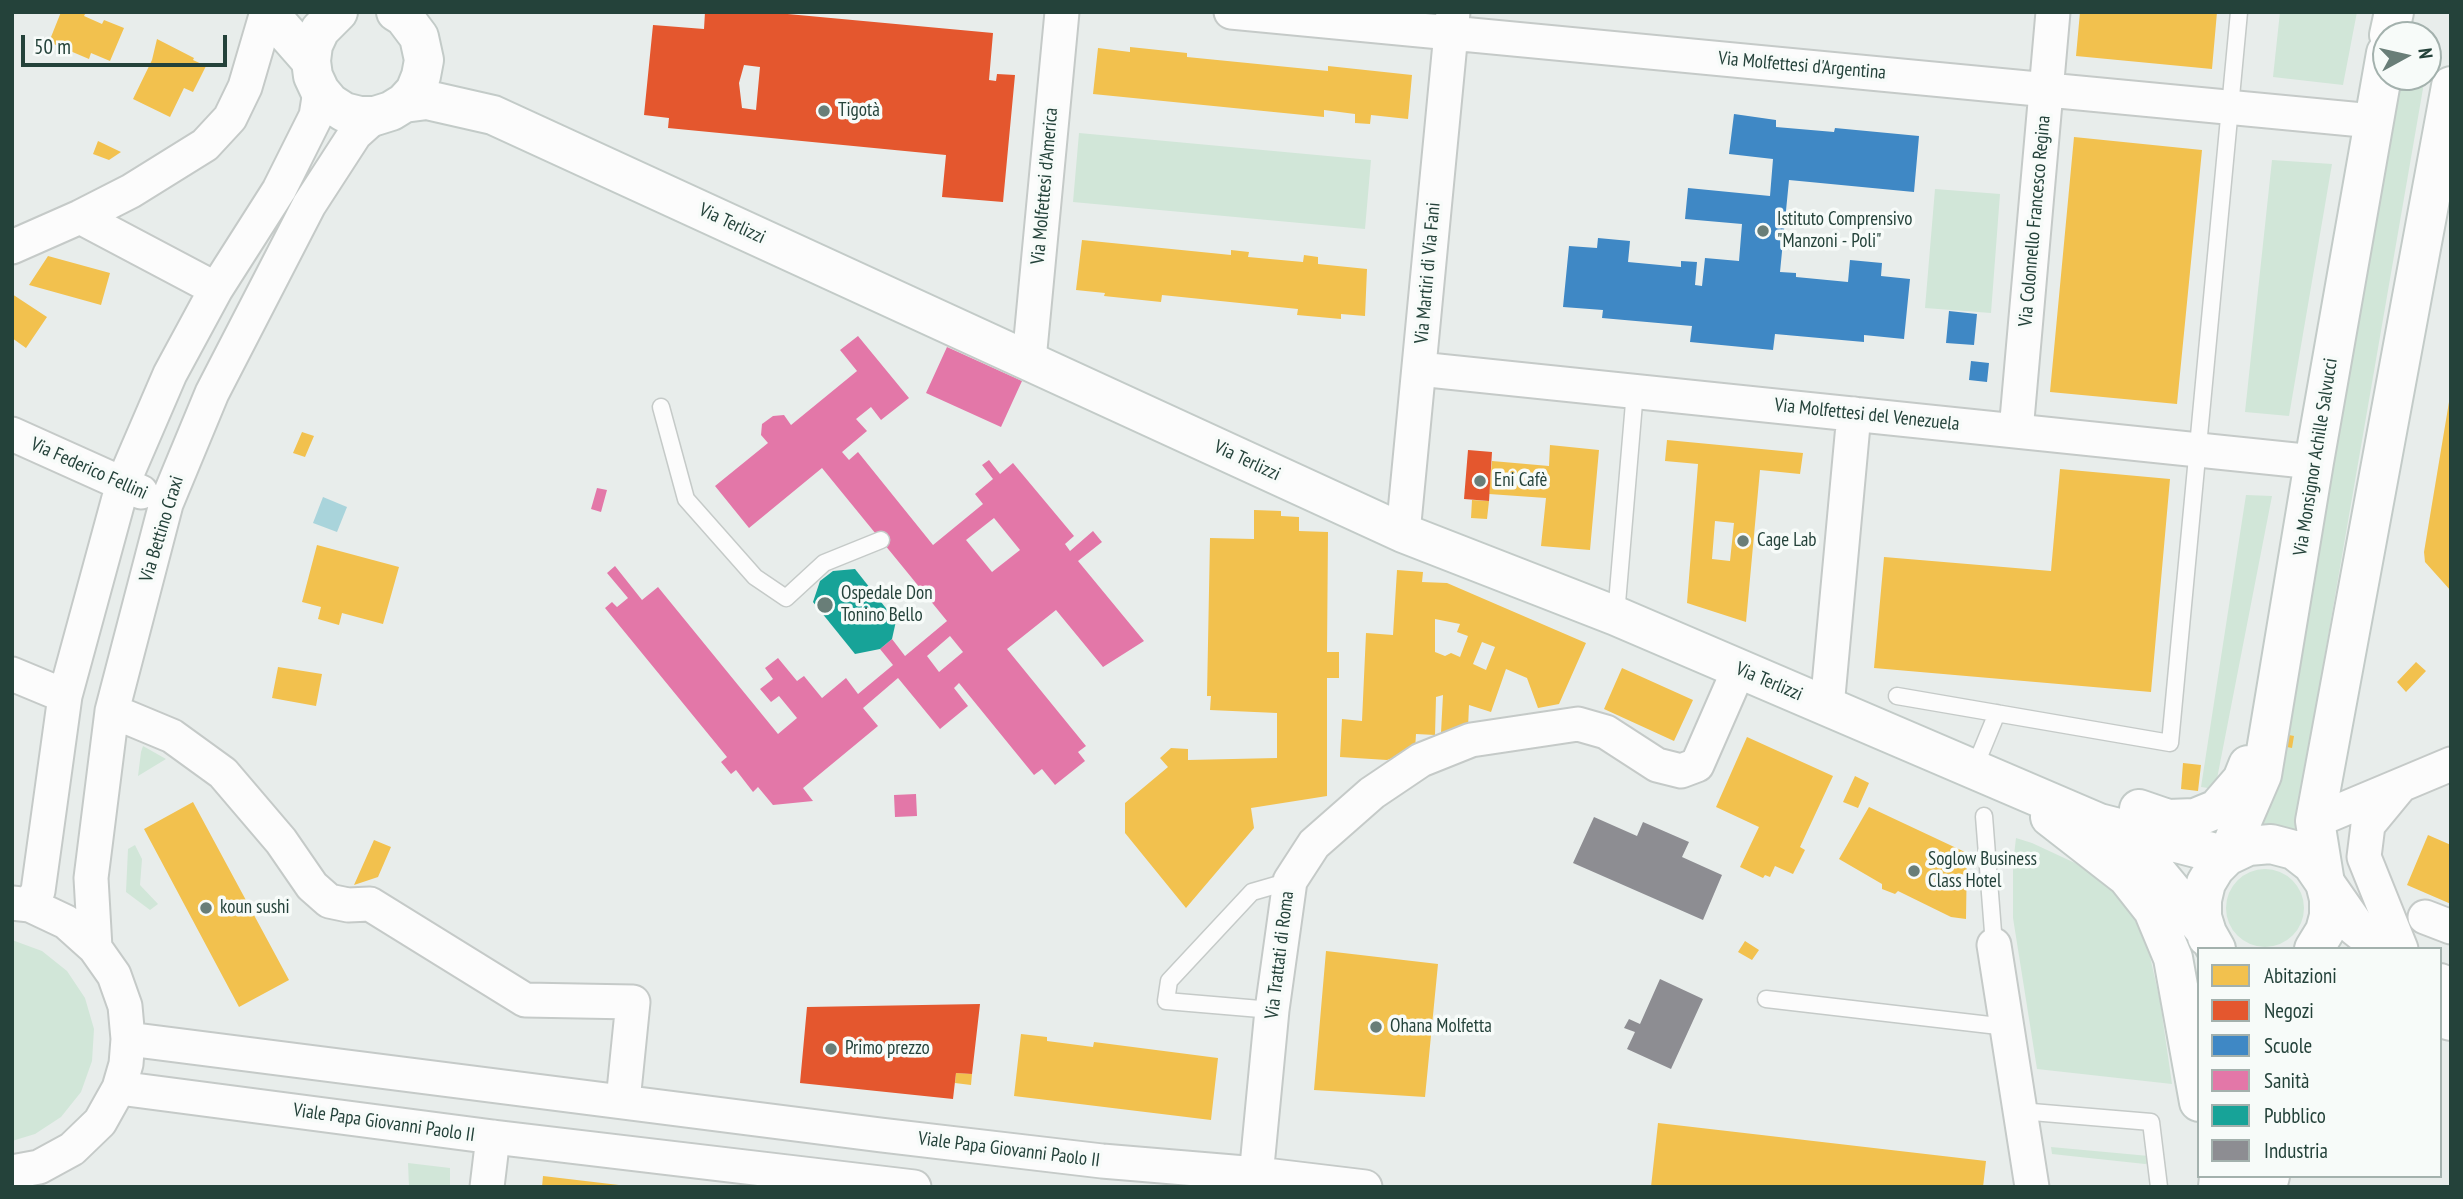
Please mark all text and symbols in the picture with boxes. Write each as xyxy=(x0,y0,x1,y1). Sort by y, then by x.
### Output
scale bar xyxy=(24,21,231,65)
north arrow xyxy=(2372,21,2442,91)
text: 50 m xyxy=(34,33,71,60)
street label: Via Molfettesi d'Argentina xyxy=(1717,47,1887,85)
text: N xyxy=(2413,47,2438,60)
place label: Tigotà xyxy=(838,100,880,122)
marker: Tigotà xyxy=(816,103,832,119)
street label: Via Molfettesi d'America xyxy=(1027,107,1063,265)
street label: Via Colonnello Francesco Regina xyxy=(2014,114,2056,328)
street label: Via Terlizzi xyxy=(695,199,769,249)
street label: Via Martiri di Via Fani xyxy=(1410,202,1446,344)
place label: Istituto Comprensivo "Manzoni - Poli" xyxy=(1777,209,1913,253)
marker: Istituto Comprensivo "Manzoni - Poli" xyxy=(1755,223,1771,239)
street label: Via Monsignor Achille Salvucci xyxy=(2289,357,2343,557)
street label: Via Molfettesi del Venezuela xyxy=(1773,394,1961,436)
street label: Via Federico Fellini xyxy=(27,433,151,505)
street label: Via Terlizzi xyxy=(1210,436,1284,486)
place label: Eni Cafè xyxy=(1494,470,1547,492)
street label: Via Bettino Craxi xyxy=(135,473,189,585)
marker: Eni Cafè xyxy=(1472,473,1488,489)
place label: Cage Lab xyxy=(1757,530,1817,552)
marker: Cage Lab xyxy=(1735,533,1751,549)
place label: Ospedale Don Tonino Bello xyxy=(841,583,933,627)
marker: Ospedale Don Tonino Bello xyxy=(815,595,835,615)
street label: Via Terlizzi xyxy=(1732,658,1806,706)
place label: Soglow Business Class Hotel xyxy=(1928,849,2037,893)
marker: Soglow Business Class Hotel xyxy=(1906,863,1922,879)
street label: Via Trattati di Roma xyxy=(1261,890,1299,1020)
place label: koun sushi xyxy=(220,897,290,919)
marker: koun sushi xyxy=(198,900,214,916)
legend xyxy=(2197,947,2442,1178)
text: Abitazioni xyxy=(2264,962,2337,989)
text: Negozi xyxy=(2264,997,2314,1024)
place label: Ohana Molfetta xyxy=(1390,1016,1492,1038)
marker: Ohana Molfetta xyxy=(1368,1019,1384,1035)
text: Scuole xyxy=(2264,1032,2312,1059)
place label: Primo prezzo xyxy=(845,1038,930,1060)
marker: Primo prezzo xyxy=(823,1041,839,1057)
text: Sanità xyxy=(2264,1067,2309,1094)
street label: Viale Papa Giovanni Paolo II xyxy=(292,1099,476,1147)
text: Pubblico xyxy=(2264,1102,2326,1129)
street label: Viale Papa Giovanni Paolo II xyxy=(917,1128,1101,1172)
text: Industria xyxy=(2264,1137,2328,1164)

